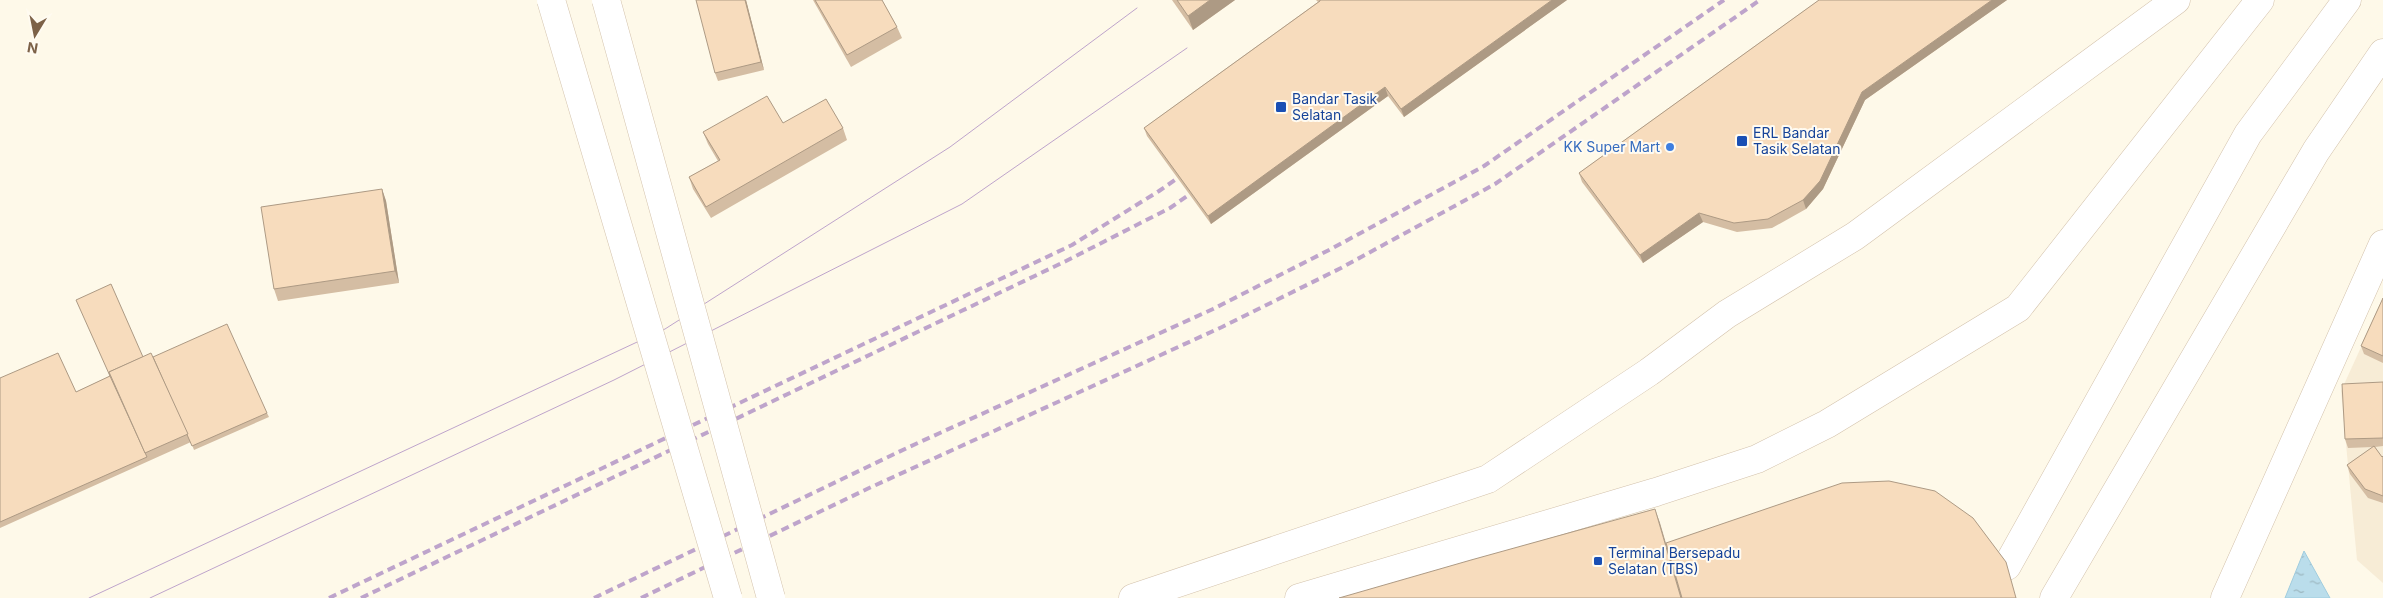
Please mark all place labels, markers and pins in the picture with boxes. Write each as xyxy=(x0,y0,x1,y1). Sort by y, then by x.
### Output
place label: Bandar Tasik Selatan xyxy=(1292,90,1378,123)
marker: Bandar Tasik Selatan xyxy=(1274,100,1288,114)
place label: ERL Bandar Tasik Selatan xyxy=(1753,124,1840,157)
marker: ERL Bandar Tasik Selatan xyxy=(1735,134,1749,148)
place label: KK Super Mart xyxy=(1563,138,1660,155)
marker: KK Super Mart xyxy=(1664,141,1676,153)
place label: Terminal Bersepadu Selatan (TBS) xyxy=(1608,544,1740,577)
marker: Terminal Bersepadu Selatan (TBS) xyxy=(1592,555,1604,567)

